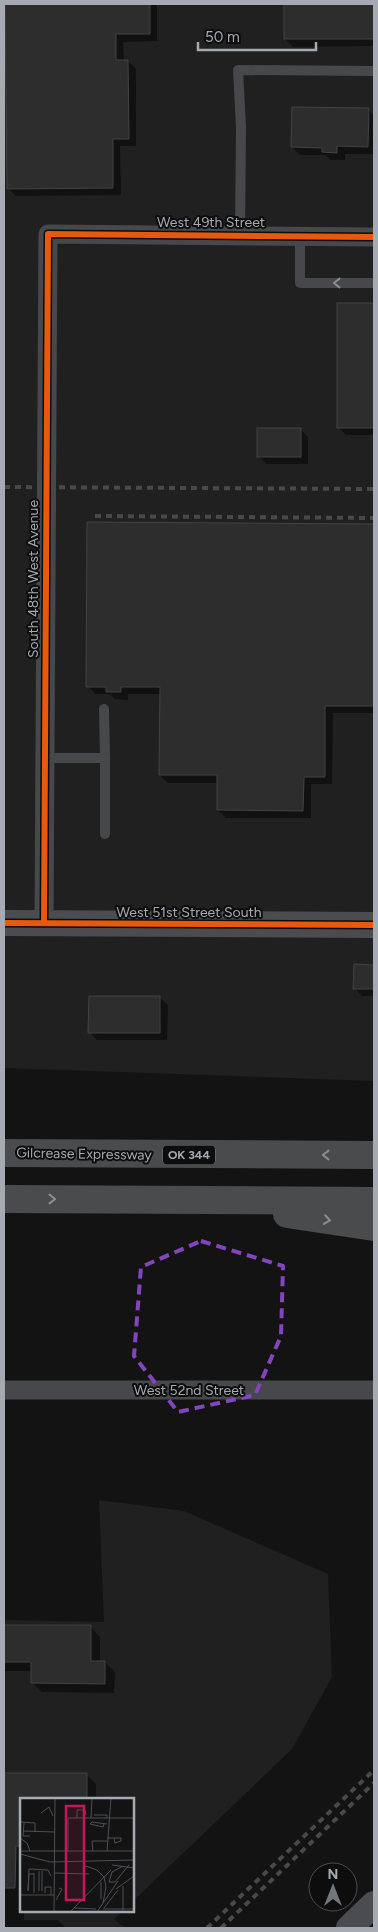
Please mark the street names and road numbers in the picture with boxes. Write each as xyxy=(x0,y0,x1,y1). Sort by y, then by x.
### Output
street label: West 49th Street xyxy=(157,214,265,231)
street label: South 48th West Avenue xyxy=(25,500,42,658)
street label: West 51st Street South xyxy=(116,904,262,921)
street label: Gilcrease Expressway xyxy=(16,1144,153,1164)
road number: OK 344 xyxy=(163,1146,215,1164)
street label: West 52nd Street xyxy=(134,1382,244,1399)

